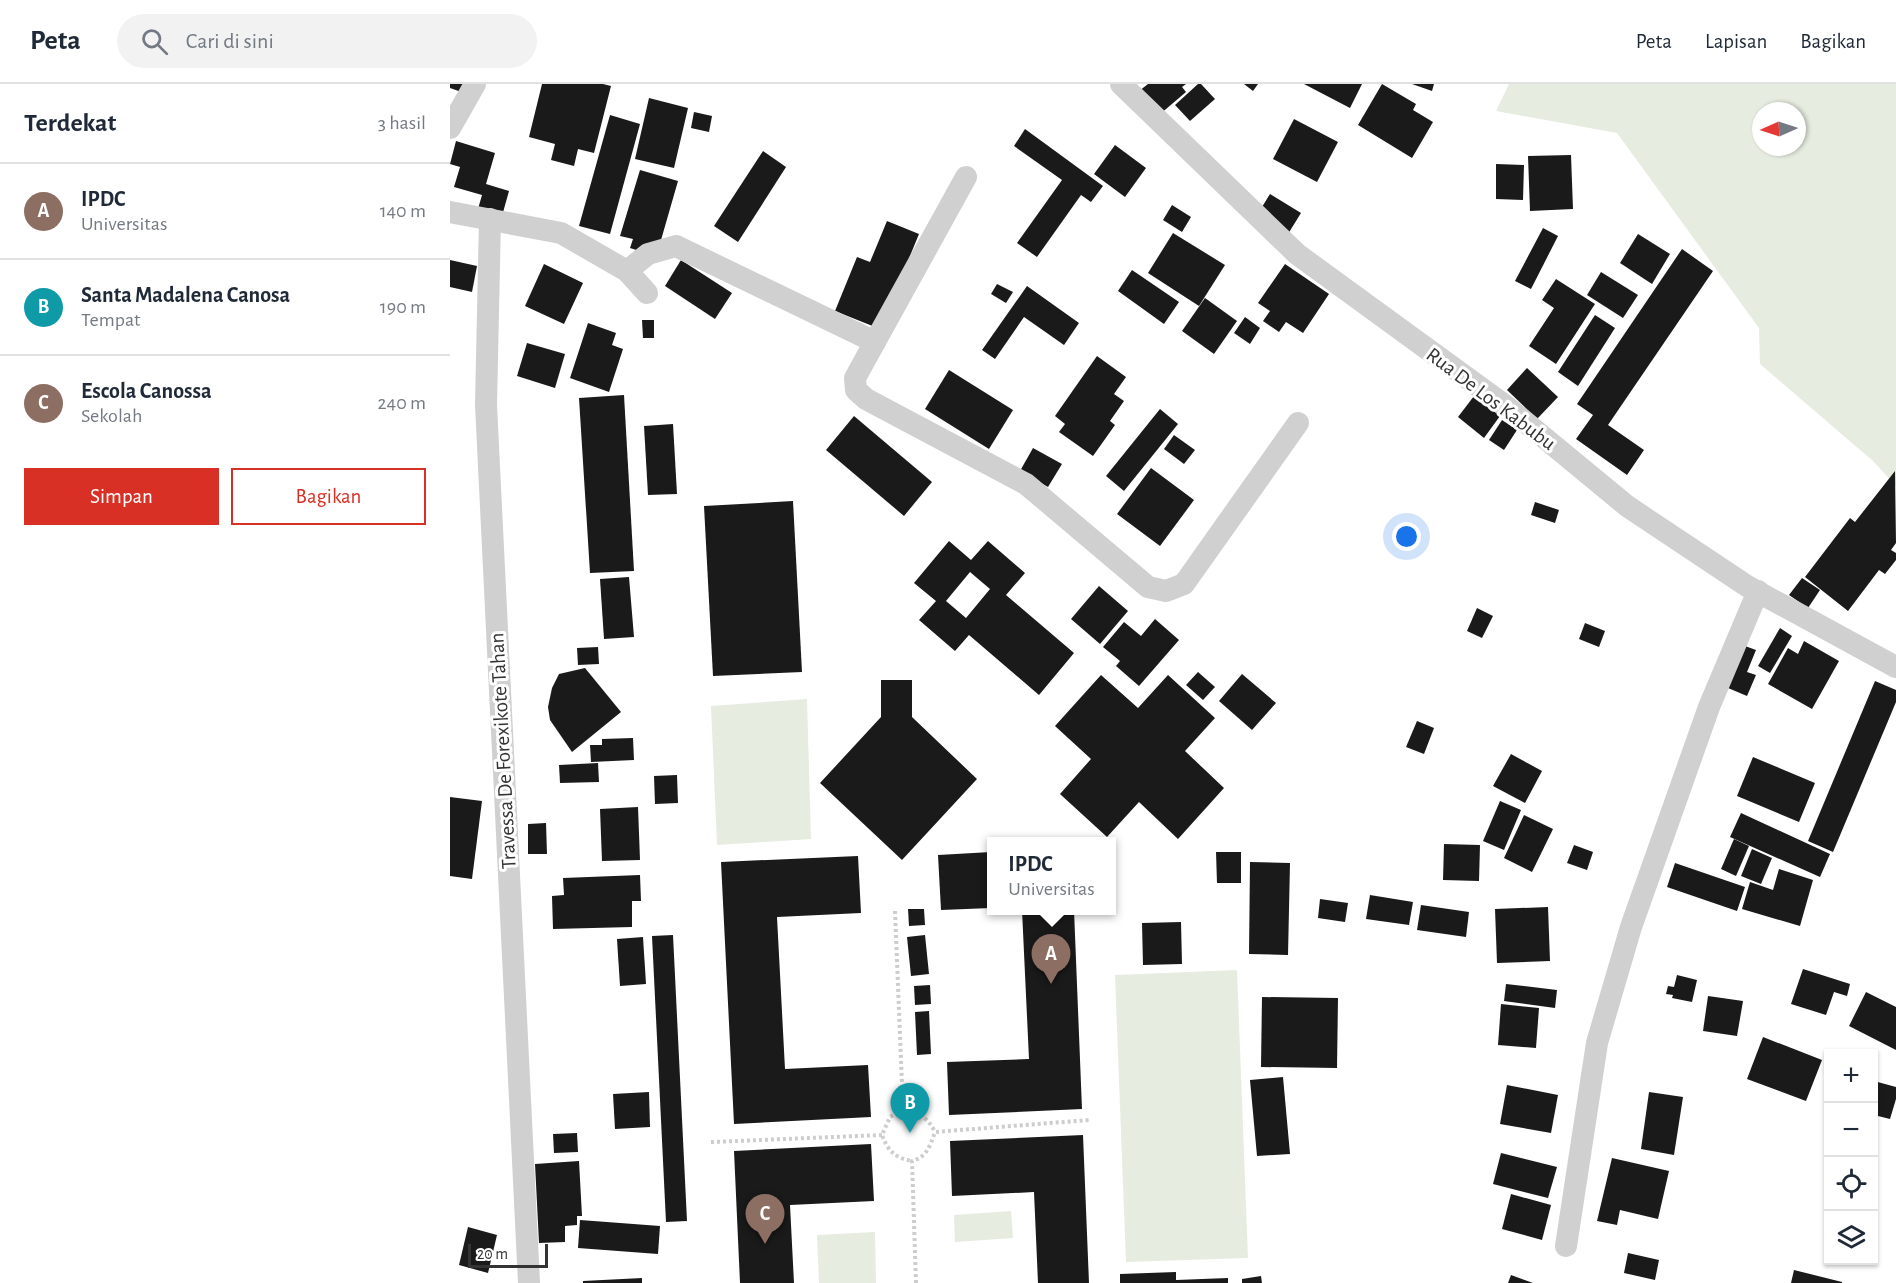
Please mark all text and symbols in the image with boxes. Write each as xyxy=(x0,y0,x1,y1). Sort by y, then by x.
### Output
search box xyxy=(117,14,537,68)
icon: search xyxy=(138,25,171,58)
text: Peta xyxy=(30,27,81,55)
text: Cari di sini xyxy=(186,30,274,52)
text: Peta xyxy=(1636,31,1672,52)
text: Lapisan xyxy=(1705,31,1767,52)
text: Bagikan xyxy=(1800,31,1866,52)
north arrow xyxy=(1752,102,1806,156)
text: Terdekat xyxy=(24,110,116,136)
text: 3 hasil xyxy=(378,113,426,133)
text: IPDC xyxy=(81,188,125,210)
text: A xyxy=(38,201,50,221)
text: 140 m xyxy=(380,201,426,221)
text: Universitas xyxy=(81,214,167,234)
text: Santa Madalena Canosa xyxy=(81,284,290,306)
text: B xyxy=(38,297,49,317)
text: 190 m xyxy=(380,297,426,317)
text: Tempat xyxy=(81,310,141,330)
street label: Rua De Los Kabubu xyxy=(1422,344,1560,454)
text: Escola Canossa xyxy=(81,380,211,402)
text: C xyxy=(38,393,49,413)
text: 240 m xyxy=(377,393,426,413)
text: Sekolah xyxy=(81,406,142,426)
button: Simpan xyxy=(24,468,219,525)
button: Bagikan xyxy=(231,468,426,525)
your location xyxy=(1392,522,1421,551)
street label: Travessa De Forexikote Tahan xyxy=(486,632,520,870)
popup xyxy=(987,837,1116,915)
text: IPDC xyxy=(1008,853,1053,875)
text: Universitas xyxy=(1008,879,1095,899)
pin: A xyxy=(1032,934,1070,984)
map controls xyxy=(1824,1049,1878,1265)
button: + xyxy=(1824,1049,1878,1103)
pin: B xyxy=(890,1084,930,1133)
button: − xyxy=(1824,1103,1878,1157)
button: locate xyxy=(1824,1157,1878,1211)
pin: C xyxy=(746,1194,784,1244)
button: layers xyxy=(1824,1211,1878,1265)
scale bar xyxy=(468,1241,548,1268)
text: 20 m xyxy=(477,1246,508,1262)

